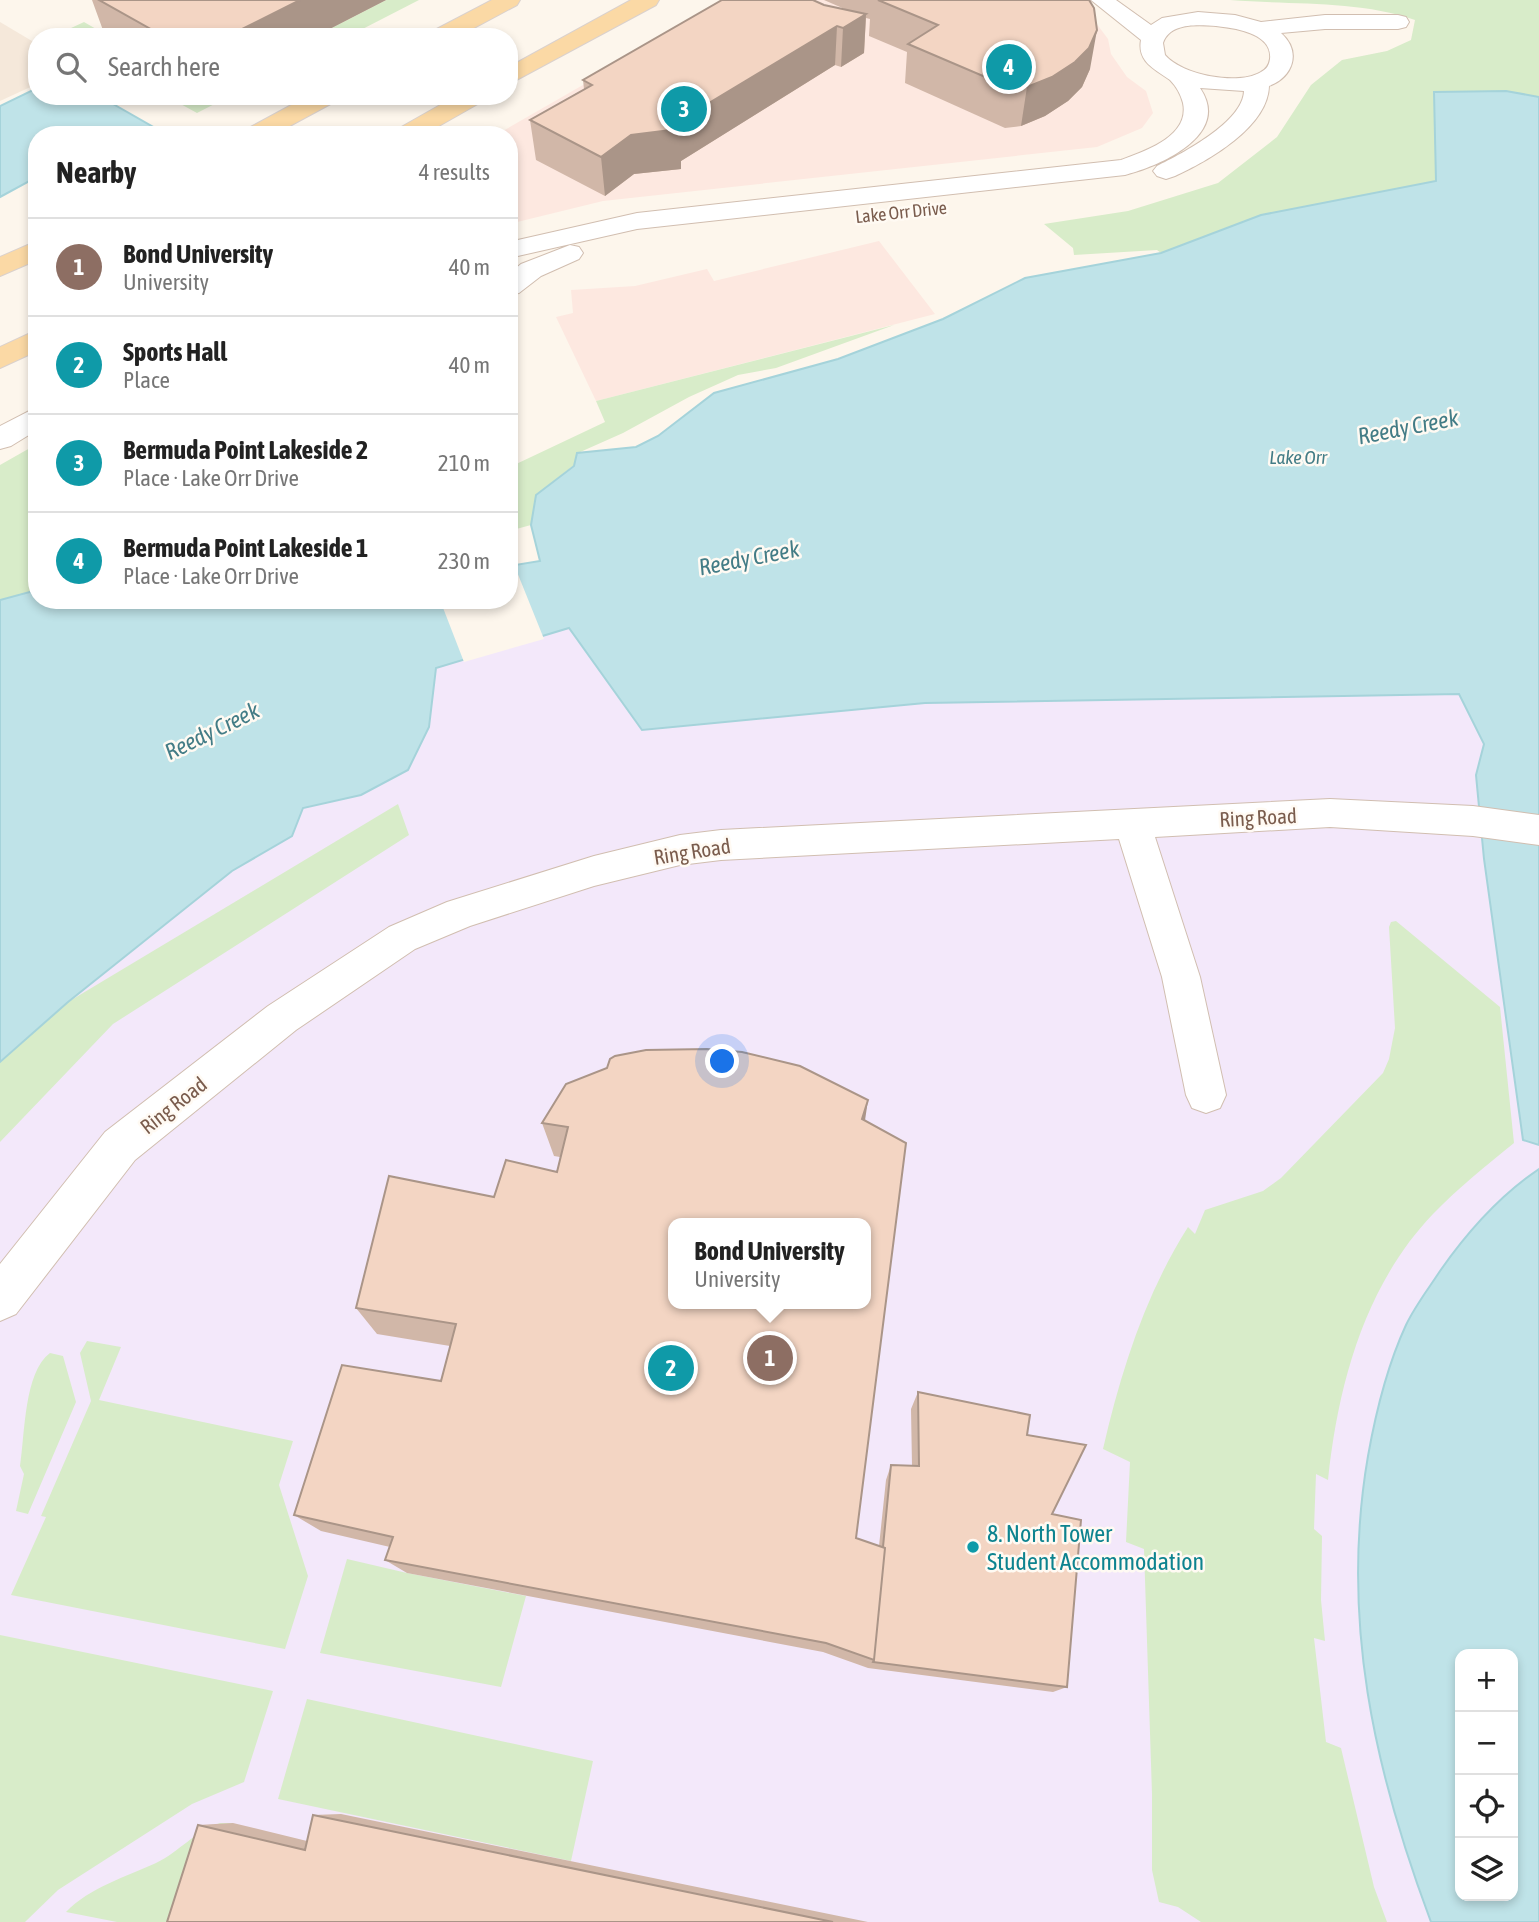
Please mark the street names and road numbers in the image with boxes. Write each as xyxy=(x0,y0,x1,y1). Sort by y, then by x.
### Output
street label: Lake Orr Drive xyxy=(854,197,948,227)
street label: Ring Road xyxy=(1219,803,1297,831)
street label: Ring Road xyxy=(652,833,732,869)
street label: Ring Road xyxy=(135,1072,211,1138)

